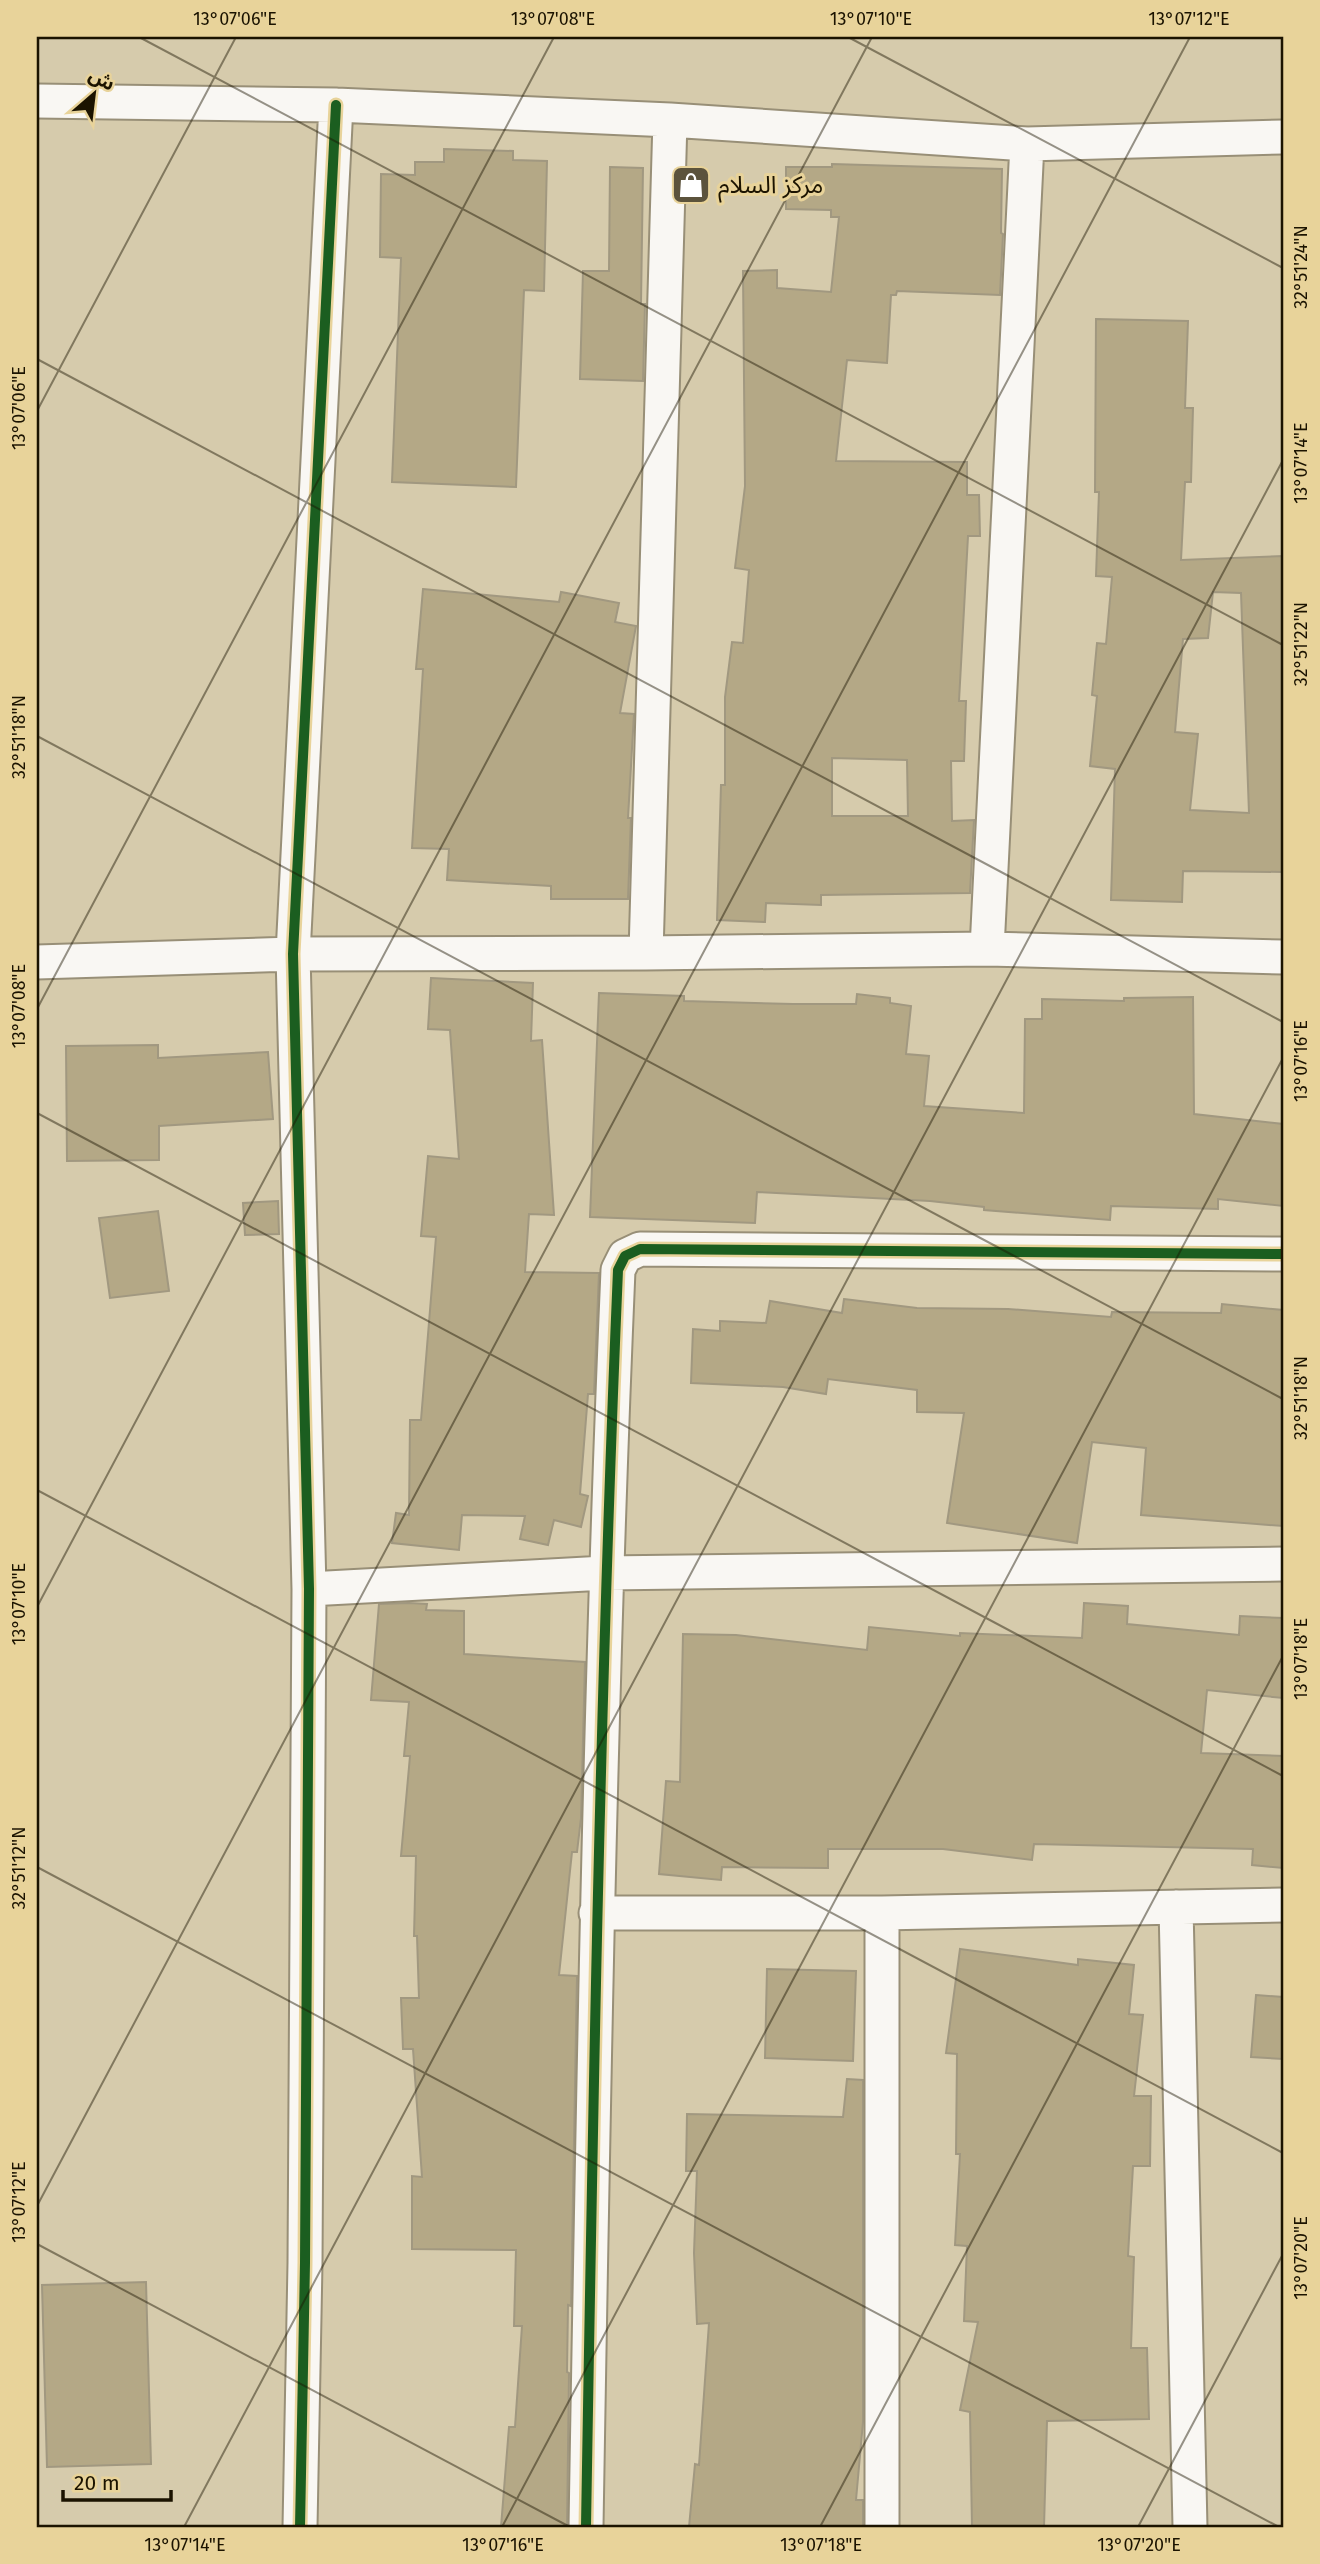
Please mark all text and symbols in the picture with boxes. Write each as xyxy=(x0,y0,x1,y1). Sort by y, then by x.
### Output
text: 13°07'06"E xyxy=(193,8,277,30)
text: 13°07'08"E xyxy=(511,8,595,30)
text: 13°07'10"E xyxy=(830,8,912,30)
text: 13°07'12"E xyxy=(1148,8,1230,30)
north arrow xyxy=(60,60,130,130)
text: ش xyxy=(85,63,119,96)
shop icon: مركز السلام xyxy=(670,164,712,206)
place label: مركز السلام xyxy=(718,171,823,203)
text: 32°51'24"N xyxy=(1290,225,1312,309)
text: 13°07'06"E xyxy=(8,366,30,450)
text: 13°07'14"E xyxy=(1290,422,1312,504)
text: 32°51'22"N xyxy=(1290,602,1312,686)
text: 32°51'18"N xyxy=(8,695,30,779)
text: 13°07'08"E xyxy=(8,964,30,1048)
text: 13°07'16"E xyxy=(1290,1020,1312,1102)
text: 32°51'18"N xyxy=(1290,1356,1312,1440)
text: 13°07'10"E xyxy=(8,1563,30,1645)
text: 13°07'18"E xyxy=(1290,1618,1312,1700)
text: 32°51'12"N xyxy=(8,1826,30,1910)
text: 13°07'12"E xyxy=(8,2161,30,2243)
text: 13°07'20"E xyxy=(1290,2216,1312,2300)
scale bar xyxy=(63,2459,172,2503)
text: 20 m xyxy=(74,2470,120,2496)
text: 13°07'14"E xyxy=(144,2534,226,2556)
text: 13°07'16"E xyxy=(462,2534,544,2556)
text: 13°07'18"E xyxy=(780,2534,862,2556)
text: 13°07'20"E xyxy=(1097,2534,1181,2556)

